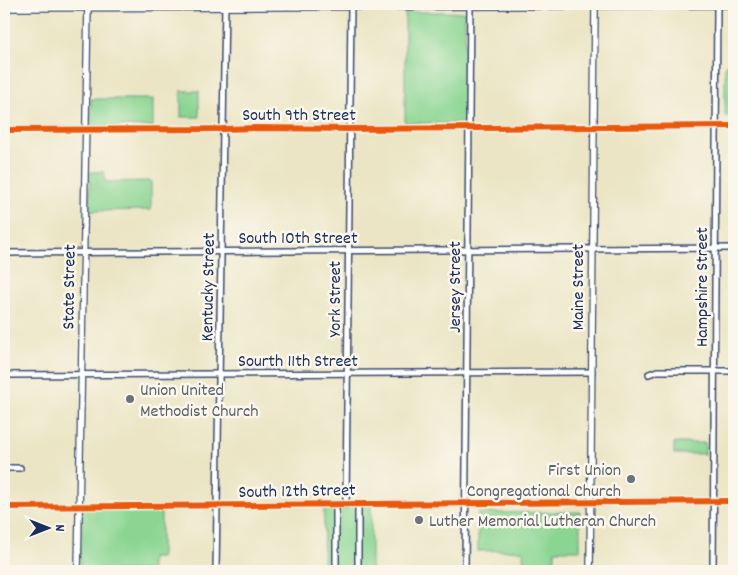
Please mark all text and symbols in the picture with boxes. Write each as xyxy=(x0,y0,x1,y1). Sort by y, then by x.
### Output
street label: South 9th Street xyxy=(242,104,356,129)
street label: South 10th Street xyxy=(238,227,358,252)
street label: Hampshire Street xyxy=(691,227,716,347)
street label: Kentucky Street xyxy=(196,232,223,342)
street label: Jersey Street xyxy=(444,241,469,333)
street label: Maine Street xyxy=(567,243,592,330)
street label: State Street xyxy=(57,244,84,330)
street label: York Street xyxy=(324,260,349,337)
street label: Sourth 11th Street xyxy=(238,350,358,375)
place label: Union United Methodist Church xyxy=(140,379,259,425)
marker: Union United Methodist Church xyxy=(124,393,136,405)
place label: First Union Congregational Church xyxy=(467,459,621,505)
marker: First Union Congregational Church xyxy=(625,473,637,485)
street label: South 12th Street xyxy=(238,479,356,506)
north arrow xyxy=(22,502,72,552)
place label: Luther Memorial Lutheran Church xyxy=(429,510,656,535)
marker: Luther Memorial Lutheran Church xyxy=(413,514,425,526)
text: N xyxy=(49,525,69,532)

